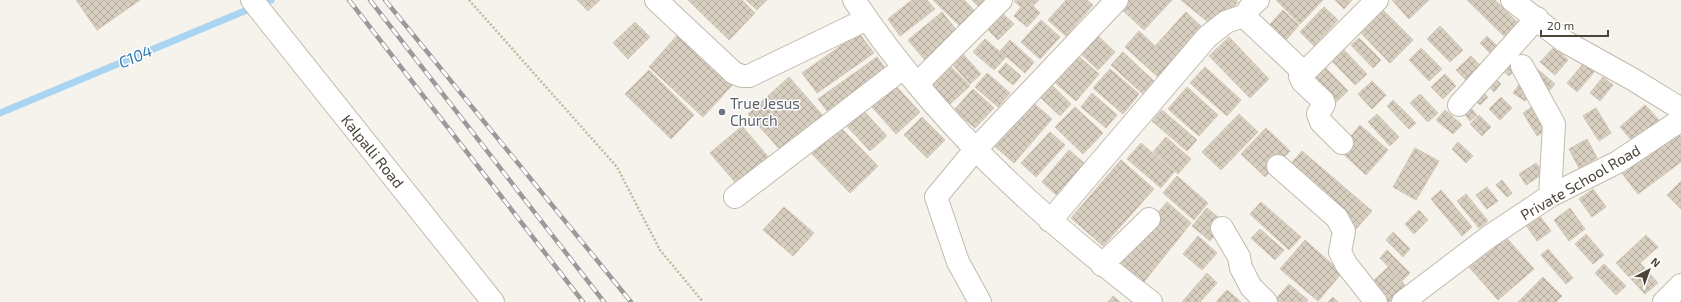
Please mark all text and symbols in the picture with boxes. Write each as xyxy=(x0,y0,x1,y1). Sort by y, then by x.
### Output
scale bar xyxy=(1541,12,1608,38)
text: 20 m xyxy=(1547,18,1574,32)
water label: C104 xyxy=(115,40,155,72)
place label: True Jesus Church xyxy=(730,94,800,129)
marker: True Jesus Church xyxy=(717,107,727,117)
street label: Kalpalli Road xyxy=(338,111,408,191)
street label: Private School Road xyxy=(1517,140,1643,224)
north arrow xyxy=(1629,250,1669,290)
text: N xyxy=(1649,255,1663,270)

